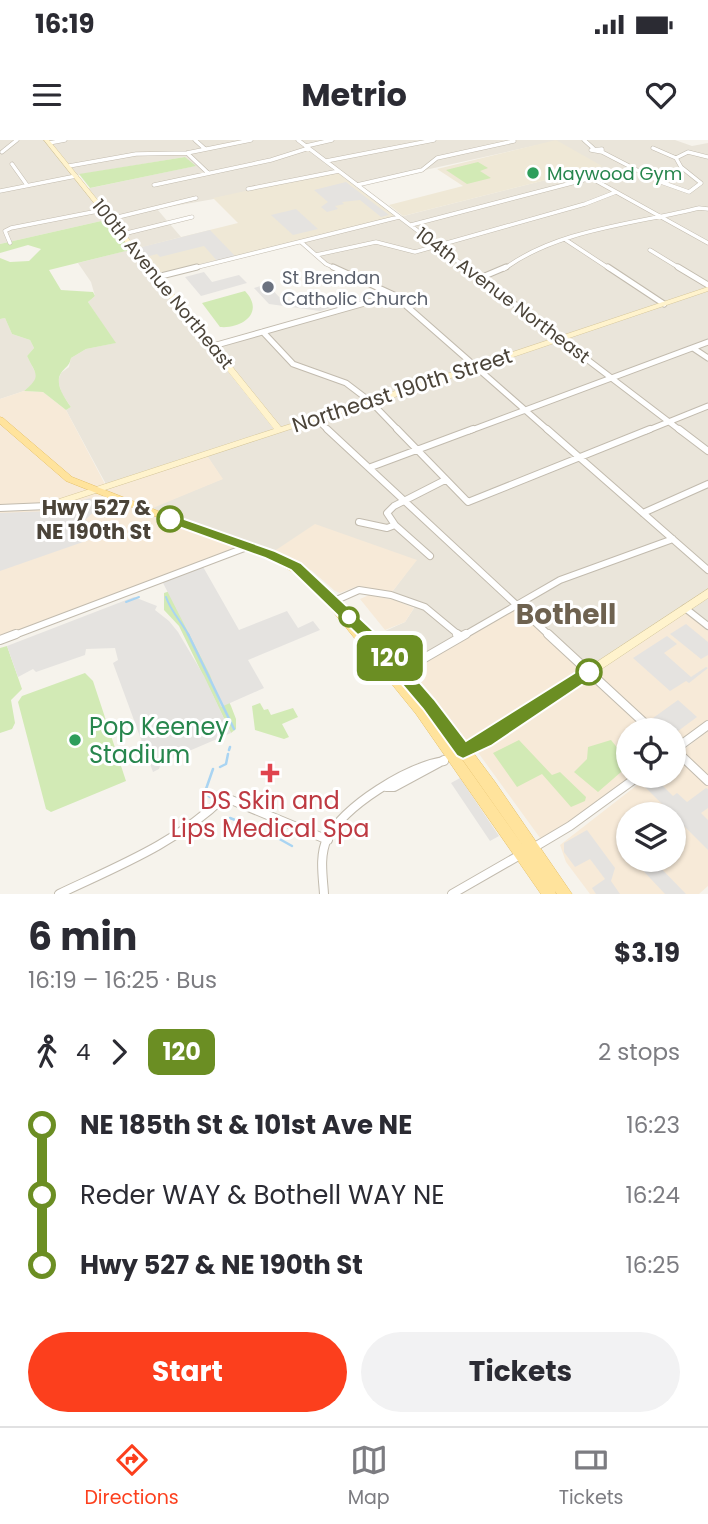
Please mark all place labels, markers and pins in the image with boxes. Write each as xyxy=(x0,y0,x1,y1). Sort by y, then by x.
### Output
place label: Maywood Gym xyxy=(547,161,682,186)
marker: Maywood Gym xyxy=(525,165,541,181)
place label: St Brendan Catholic Church xyxy=(282,265,428,311)
marker: St Brendan Catholic Church xyxy=(260,279,276,295)
place label: Hwy 527 & NE 190th St xyxy=(36,493,151,546)
marker: Hwy 527 & NE 190th St xyxy=(157,506,183,532)
unlabelled marker xyxy=(339,607,359,627)
unlabelled marker xyxy=(576,659,602,685)
place label: Pop Keeney Stadium xyxy=(89,710,229,771)
marker: Pop Keeney Stadium xyxy=(67,732,83,748)
marker: DS Skin and Lips Medical Spa xyxy=(260,763,280,783)
place label: DS Skin and Lips Medical Spa xyxy=(171,784,369,845)

